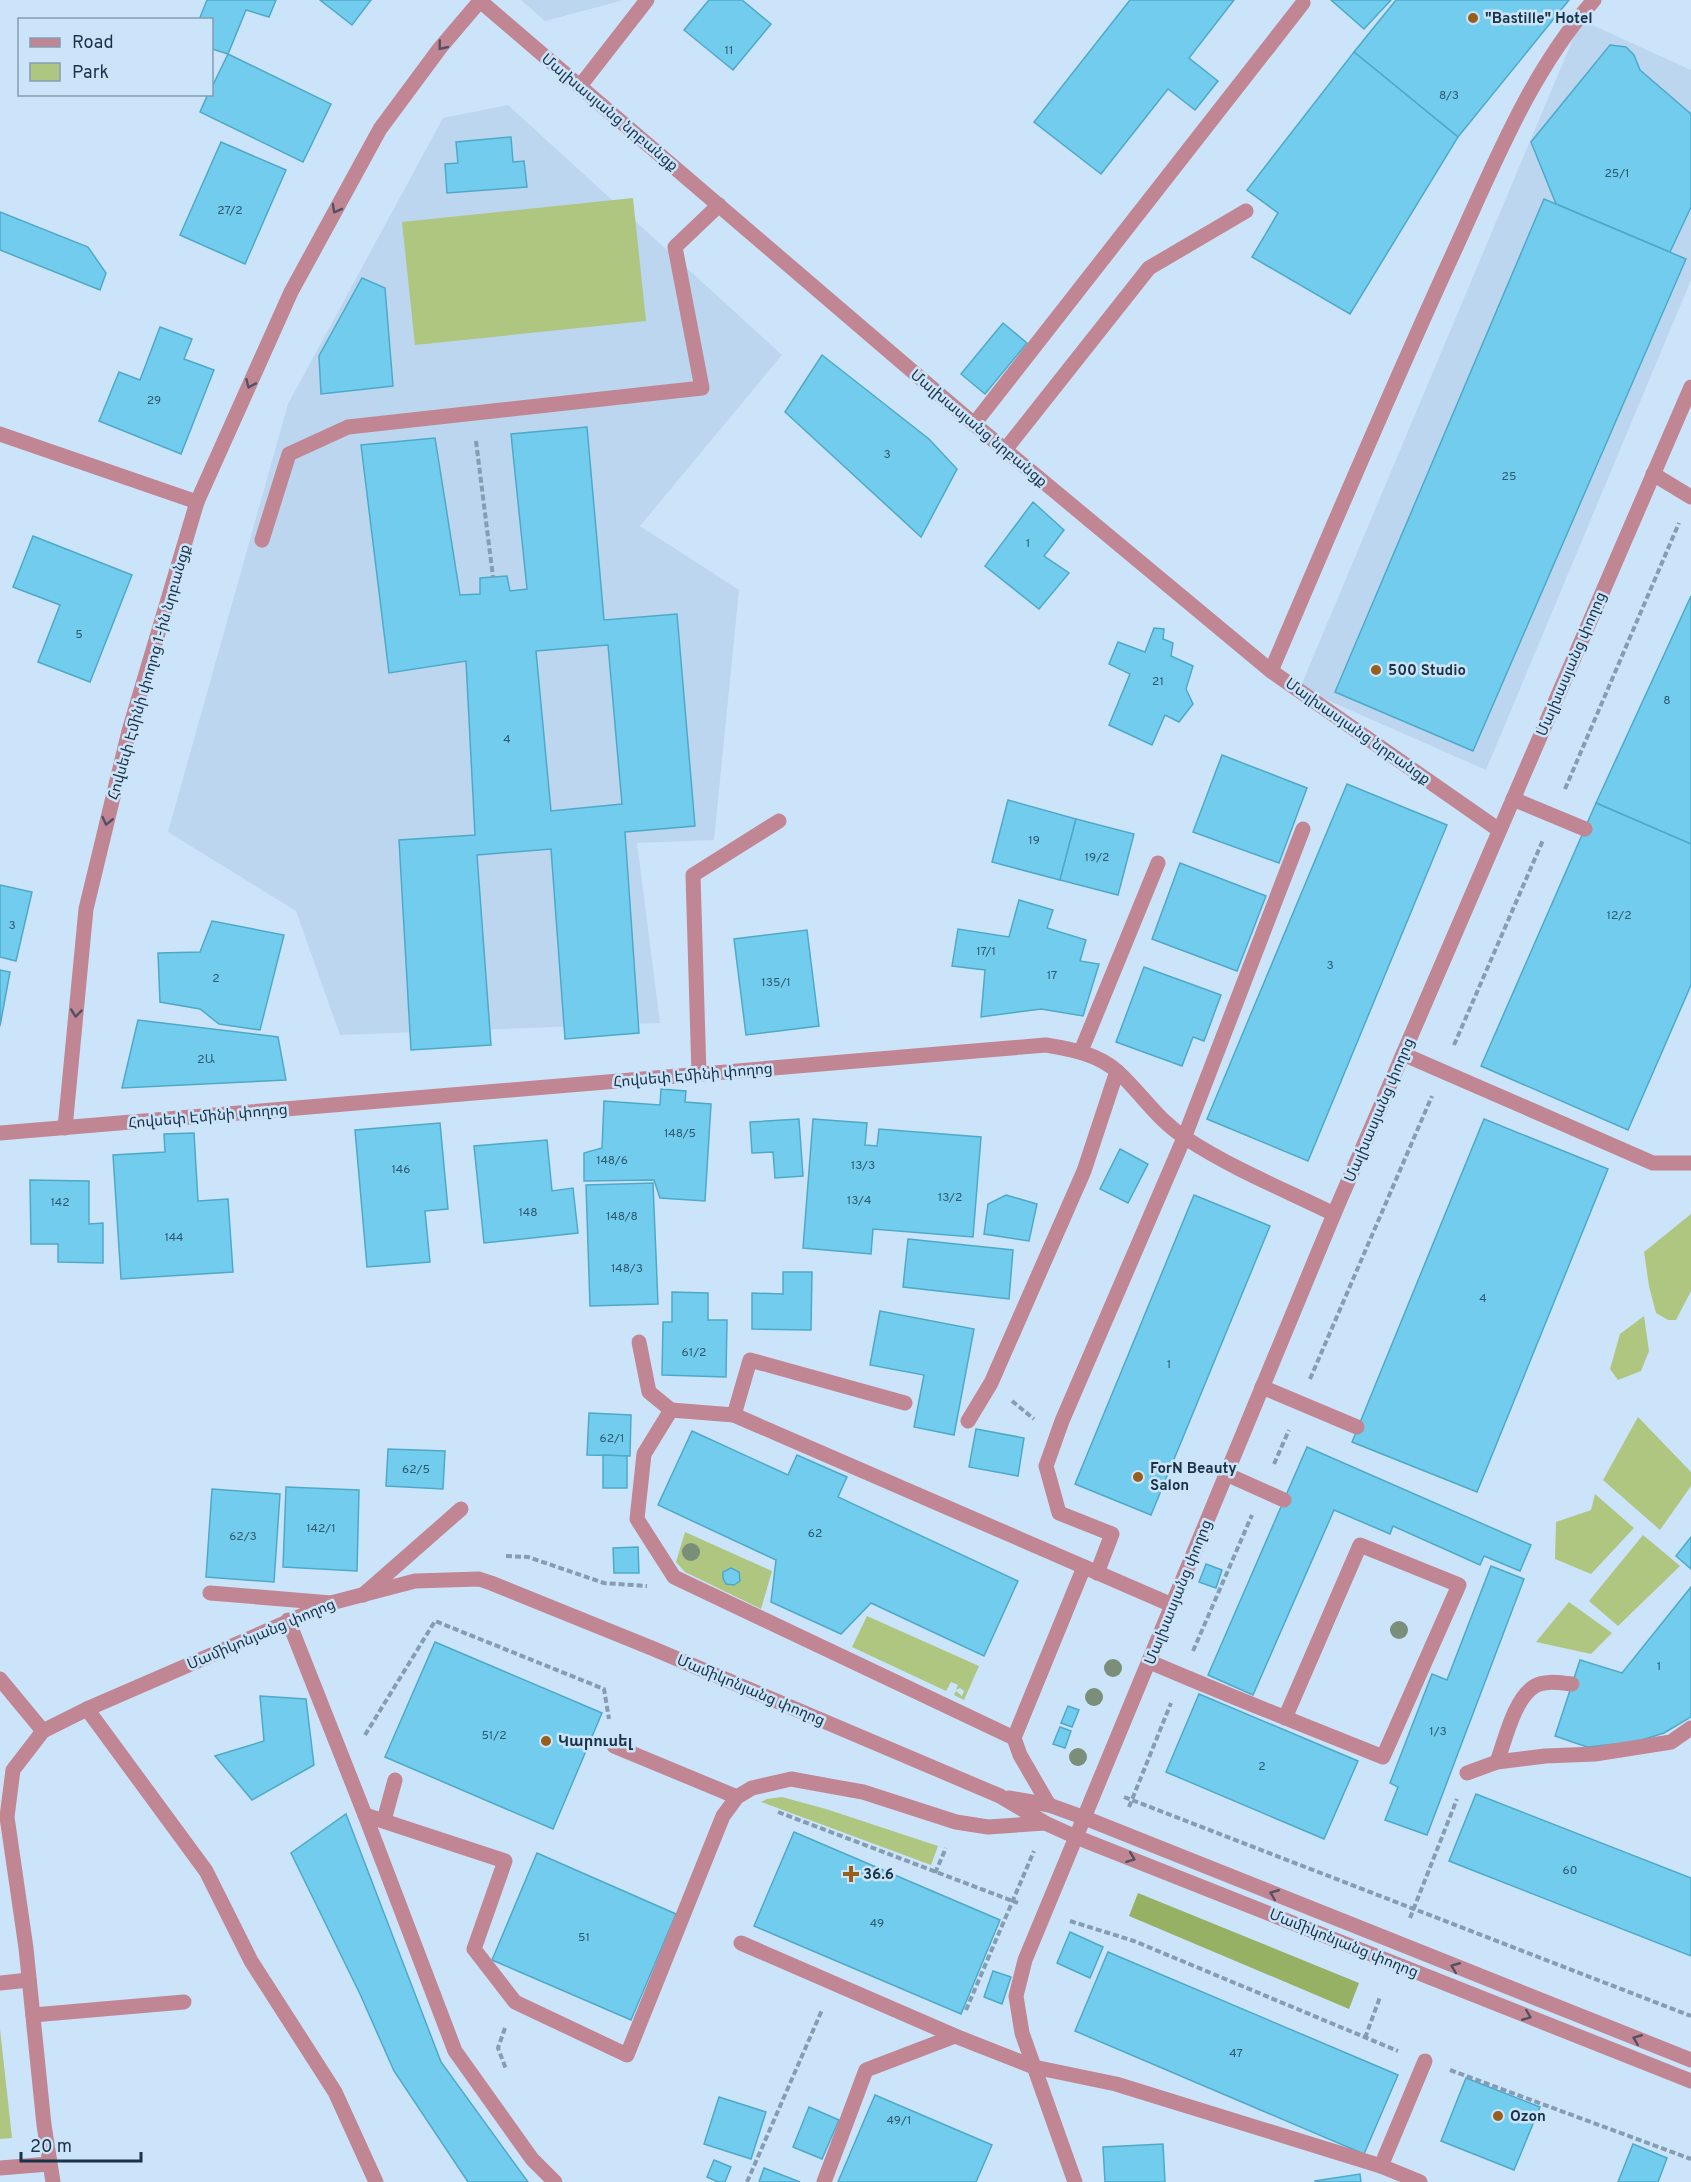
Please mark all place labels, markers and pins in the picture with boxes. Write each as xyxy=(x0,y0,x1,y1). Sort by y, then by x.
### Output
place label: "Bastille" Hotel xyxy=(1485,10,1593,29)
marker: "Bastille" Hotel xyxy=(1466,11,1480,25)
place label: 500 Studio xyxy=(1388,662,1466,681)
marker: 500 Studio xyxy=(1369,663,1383,677)
place label: ForN Beauty Salon xyxy=(1150,1460,1237,1496)
marker: ForN Beauty Salon xyxy=(1131,1470,1145,1484)
place label: Կարուսել xyxy=(558,1733,634,1752)
marker: Կարուսել xyxy=(539,1734,553,1748)
place label: 36.6 xyxy=(863,1866,894,1885)
marker: 36.6 xyxy=(844,1867,858,1881)
place label: Ozon xyxy=(1510,2108,1546,2127)
marker: Ozon xyxy=(1491,2109,1505,2123)

